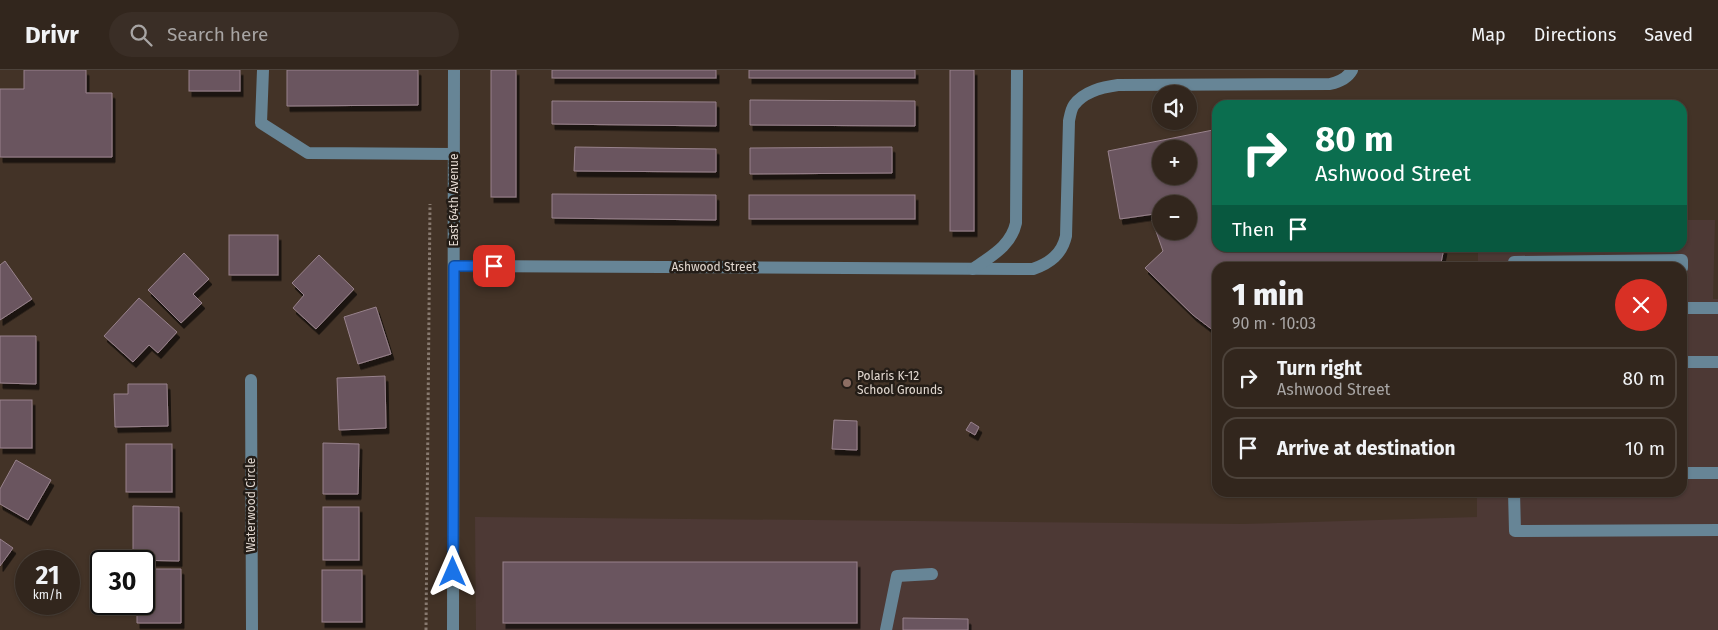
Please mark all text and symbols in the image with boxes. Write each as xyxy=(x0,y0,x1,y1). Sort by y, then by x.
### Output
search box xyxy=(109,12,459,57)
text: Drivr xyxy=(25,21,79,49)
icon: search xyxy=(127,21,155,49)
text: Search here xyxy=(167,23,268,46)
text: Map xyxy=(1471,24,1506,46)
text: Directions xyxy=(1534,24,1616,46)
text: Saved xyxy=(1644,24,1693,46)
map controls xyxy=(1152,85,1197,240)
button: sound xyxy=(1152,85,1197,130)
text: 80 m xyxy=(1315,118,1394,160)
icon: right xyxy=(1232,120,1297,185)
button: + xyxy=(1152,140,1197,185)
street label: East 64th Avenue xyxy=(447,154,461,246)
text: Ashwood Street xyxy=(1315,160,1471,187)
button: − xyxy=(1152,195,1197,240)
icon: arrive xyxy=(1284,215,1312,243)
text: Then xyxy=(1232,218,1274,241)
pin xyxy=(473,245,515,287)
icon: arrive xyxy=(480,252,508,280)
street label: Ashwood Street xyxy=(671,260,757,274)
text: 1 min xyxy=(1232,277,1304,313)
button: close xyxy=(1615,279,1667,331)
text: 90 m · 10:03 xyxy=(1232,314,1316,333)
text: Turn right xyxy=(1277,357,1362,380)
icon: right xyxy=(1234,364,1262,392)
text: 80 m xyxy=(1623,367,1665,390)
place label: Polaris K-12 School Grounds xyxy=(857,369,943,397)
marker: Polaris K-12 School Grounds xyxy=(841,377,853,389)
text: Ashwood Street xyxy=(1277,380,1390,399)
icon: arrive xyxy=(1234,434,1262,462)
text: Arrive at destination xyxy=(1277,437,1456,460)
text: 10 m xyxy=(1625,437,1665,460)
street label: Waterwood Circle xyxy=(244,458,258,552)
position arrow xyxy=(426,545,478,597)
speed limit sign: 30 xyxy=(90,550,155,615)
text: 21 xyxy=(36,561,59,591)
text: km/h xyxy=(33,588,62,602)

